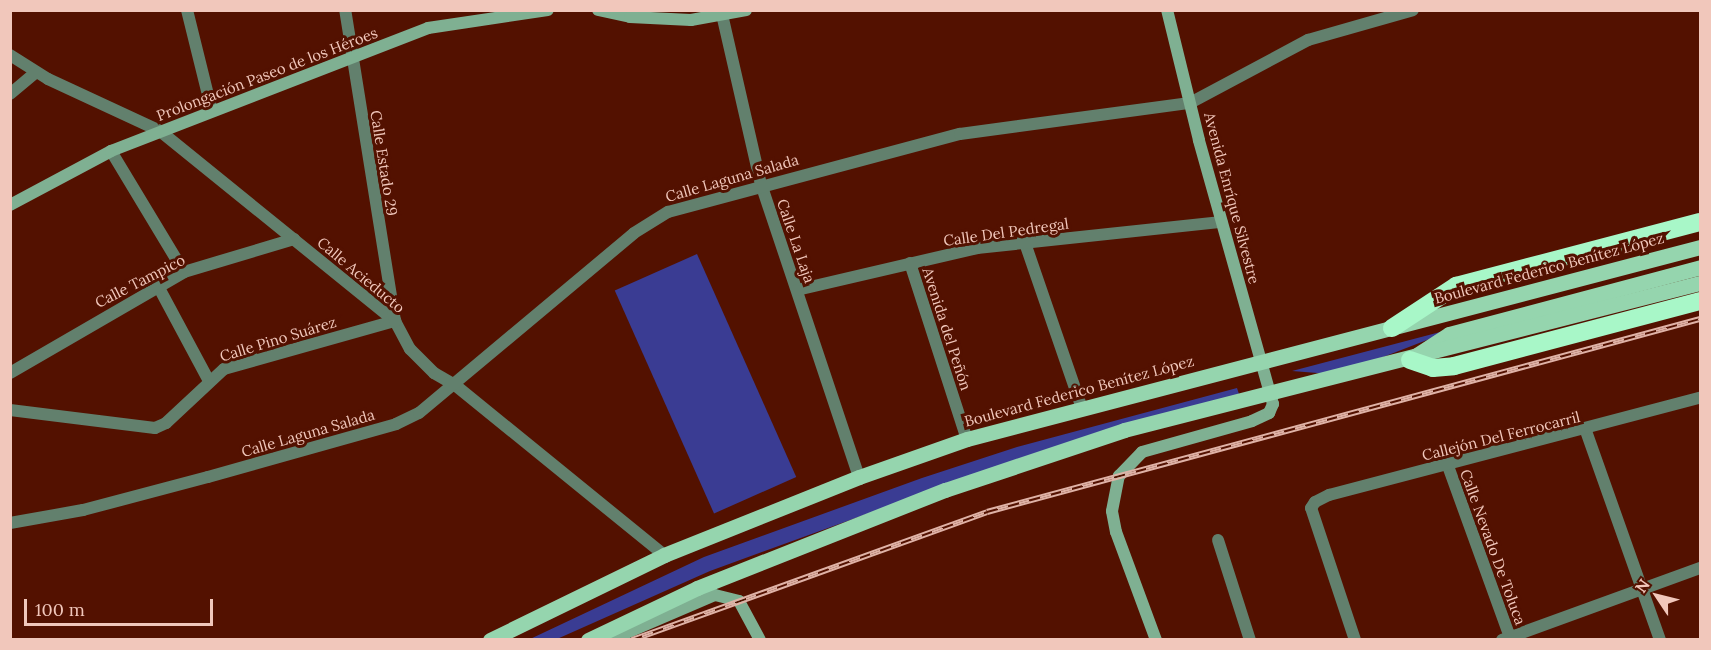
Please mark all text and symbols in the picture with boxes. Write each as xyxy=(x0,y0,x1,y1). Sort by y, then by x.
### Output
street label: Prolongación Paseo de los Héroes xyxy=(154,23,380,125)
street label: Calle Estado 29 xyxy=(367,109,401,217)
street label: Avenida Enríque Silvestre xyxy=(1200,110,1264,286)
street label: Calle Laguna Salada xyxy=(663,150,801,206)
street label: Calle La Laja xyxy=(773,197,819,285)
street label: Calle Del Pedregal xyxy=(942,214,1070,250)
street label: Boulevard Federico Benítez López xyxy=(1432,229,1666,307)
street label: Calle Acieducto xyxy=(314,233,408,317)
street label: Calle Tampico xyxy=(92,251,188,311)
street label: Avenida del Peñón xyxy=(919,265,975,393)
street label: Calle Pino Suárez xyxy=(218,313,338,365)
street label: Boulevard Federico Benítez López xyxy=(962,352,1196,430)
street label: Calle Laguna Salada xyxy=(239,405,377,461)
street label: Callejón Del Ferrocarril xyxy=(1420,408,1582,464)
street label: Calle Nevado De Toluca xyxy=(1456,467,1530,627)
north arrow xyxy=(1627,566,1687,626)
text: N xyxy=(1631,575,1654,596)
scale bar xyxy=(27,587,216,625)
text: 100 m xyxy=(35,598,85,621)

